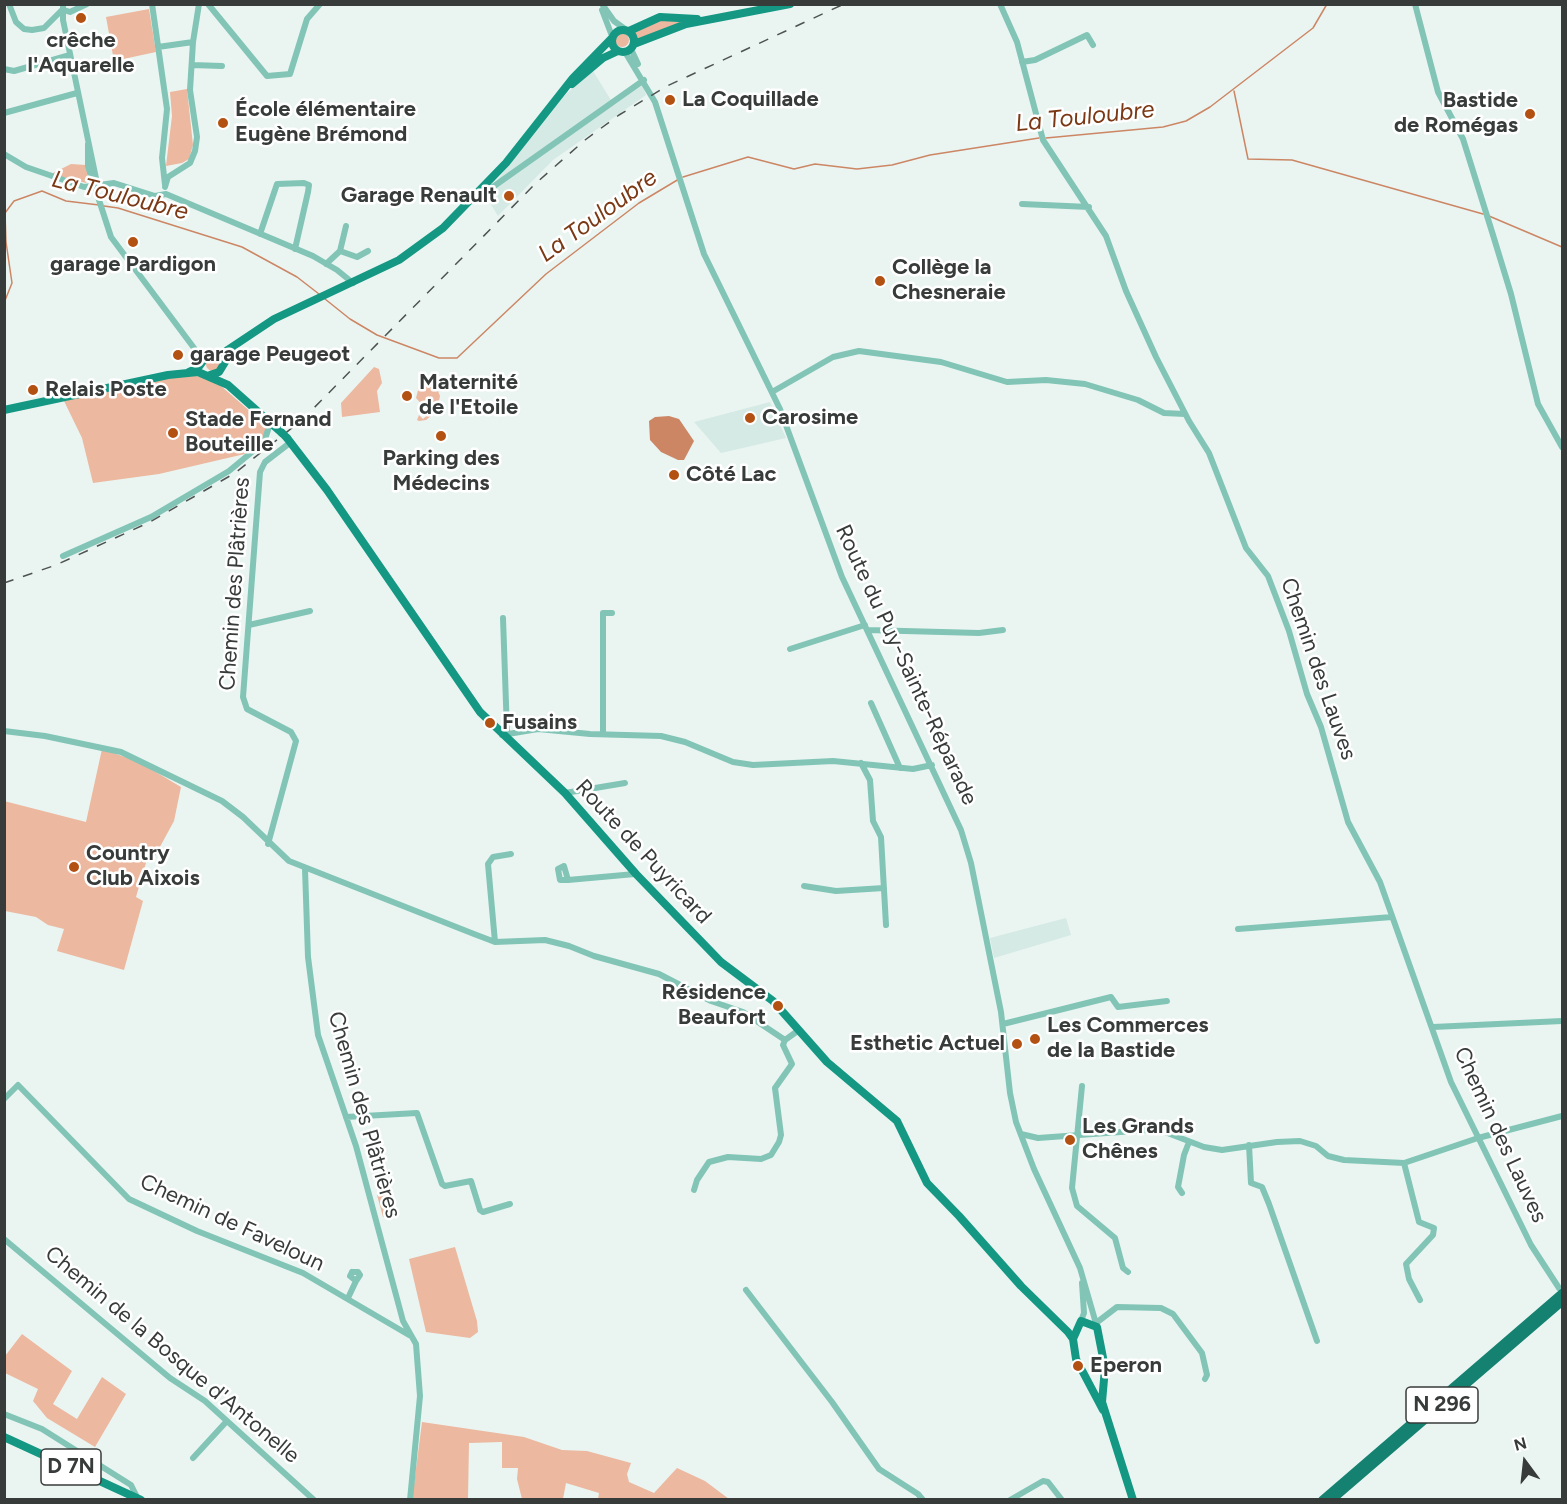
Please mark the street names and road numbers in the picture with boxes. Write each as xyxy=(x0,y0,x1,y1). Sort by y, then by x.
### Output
street label: Chemin des Plâtrières xyxy=(214,477,256,691)
street label: Route du Puy-Sainte-Réparade xyxy=(829,521,983,809)
street label: Chemin des Lauves xyxy=(1274,575,1362,763)
street label: Route de Puyricard xyxy=(569,774,717,930)
street label: Chemin des Plâtrières xyxy=(322,1009,406,1221)
street label: Chemin des Lauves xyxy=(1448,1043,1552,1227)
street label: Chemin de Faveloun xyxy=(136,1169,328,1277)
street label: Chemin de la Bosque d'Antonelle xyxy=(39,1241,305,1469)
road number: N 296 xyxy=(1406,1387,1478,1423)
road number: D 7N xyxy=(41,1449,101,1485)

